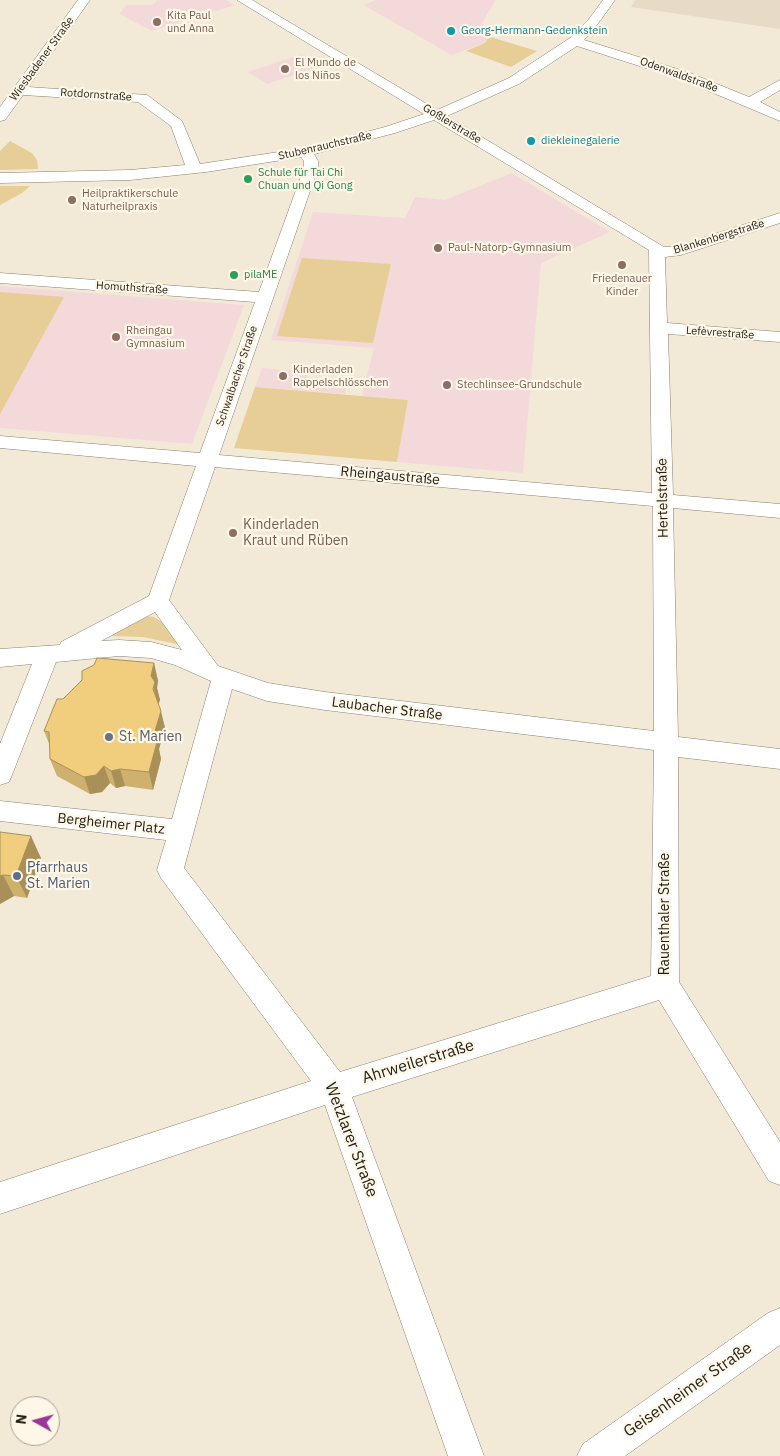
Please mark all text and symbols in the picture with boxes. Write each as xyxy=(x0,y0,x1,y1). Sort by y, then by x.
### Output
place label: Kita Paul und Anna xyxy=(167,9,214,35)
street label: Wiesbadener Straße xyxy=(7,14,77,104)
marker: Kita Paul und Anna xyxy=(151,16,163,28)
place label: Georg-Hermann-Gedenkstein xyxy=(461,24,607,38)
marker: Georg-Hermann-Gedenkstein xyxy=(445,25,457,37)
street label: Odenwaldstraße xyxy=(638,55,720,95)
place label: El Mundo de los Niños xyxy=(295,56,356,82)
marker: El Mundo de los Niños xyxy=(279,63,291,75)
street label: Rotdornstraße xyxy=(60,86,132,104)
street label: Goßlerstraße xyxy=(420,101,484,147)
street label: Stubenrauchstraße xyxy=(277,129,373,163)
place label: diekleinegalerie xyxy=(541,134,620,148)
marker: diekleinegalerie xyxy=(525,135,537,147)
place label: Schule für Tai Chi Chuan und Qi Gong xyxy=(258,166,353,192)
marker: Schule für Tai Chi Chuan und Qi Gong xyxy=(242,173,254,185)
place label: Heilpraktikerschule Naturheilpraxis xyxy=(82,187,178,213)
marker: Heilpraktikerschule Naturheilpraxis xyxy=(66,194,78,206)
street label: Blankenbergstraße xyxy=(672,217,766,257)
place label: Paul-Natorp-Gymnasium xyxy=(448,241,571,255)
marker: Paul-Natorp-Gymnasium xyxy=(432,242,444,254)
marker: Friedenauer Kinder xyxy=(616,259,628,271)
place label: pilaME xyxy=(244,268,277,282)
marker: pilaME xyxy=(228,269,240,281)
place label: Friedenauer Kinder xyxy=(592,272,652,298)
street label: Homuthstraße xyxy=(96,279,168,297)
place label: Rheingau Gymnasium xyxy=(126,324,185,350)
street label: Schwalbacher Straße xyxy=(214,324,260,428)
street label: Lefèvrestraße xyxy=(685,324,755,342)
marker: Rheingau Gymnasium xyxy=(110,331,122,343)
place label: Kinderladen Rappelschlösschen xyxy=(293,363,389,389)
marker: Kinderladen Rappelschlösschen xyxy=(277,370,289,382)
place label: Stechlinsee-Grundschule xyxy=(457,378,582,392)
marker: Stechlinsee-Grundschule xyxy=(441,379,453,391)
street label: Hertelstraße xyxy=(654,458,672,538)
street label: Rheingaustraße xyxy=(340,463,440,489)
place label: Kinderladen Kraut und Rüben xyxy=(243,517,348,550)
marker: Kinderladen Kraut und Rüben xyxy=(227,527,239,539)
street label: Laubacher Straße xyxy=(331,694,443,724)
place label: St. Marien xyxy=(119,729,182,745)
marker: St. Marien xyxy=(103,731,115,743)
street label: Bergheimer Platz xyxy=(57,810,165,838)
street label: Rauenthaler Straße xyxy=(657,853,673,975)
place label: Pfarrhaus St. Marien xyxy=(27,860,90,892)
marker: Pfarrhaus St. Marien xyxy=(11,870,23,882)
street label: Ahrweilerstraße xyxy=(360,1036,476,1088)
street label: Wetzlarer Straße xyxy=(320,1080,382,1200)
street label: Geisenheimer Straße xyxy=(620,1339,756,1441)
north arrow xyxy=(10,1396,60,1446)
text: N xyxy=(12,1413,31,1425)

